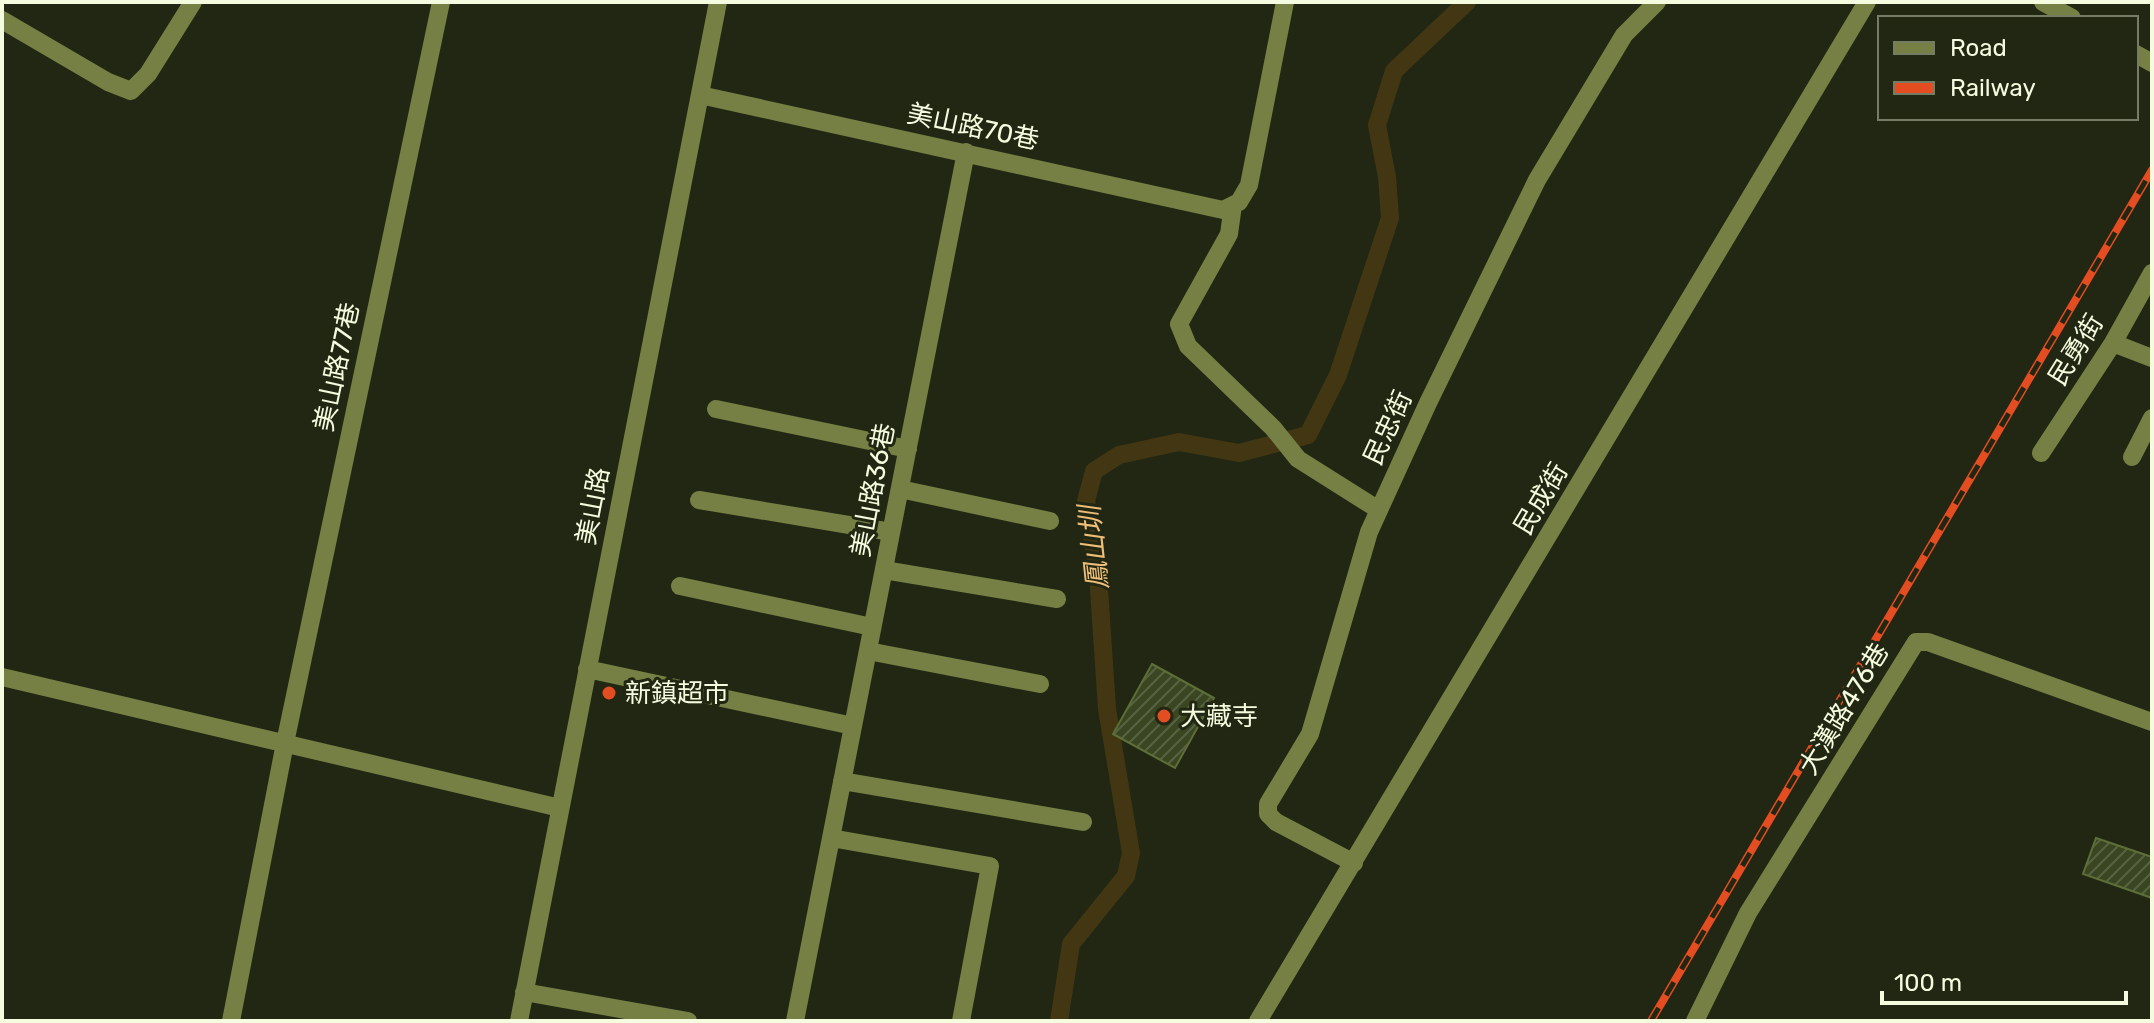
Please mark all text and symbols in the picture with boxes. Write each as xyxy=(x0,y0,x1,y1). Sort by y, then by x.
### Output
legend xyxy=(1878,16,2138,120)
text: Road xyxy=(1950,34,2007,62)
text: Railway xyxy=(1950,74,2036,102)
street label: 美山路70巷 xyxy=(904,98,1042,156)
street label: 美山路77巷 xyxy=(308,300,366,434)
street label: 民勇街 xyxy=(2042,309,2110,391)
street label: 民忠街 xyxy=(1357,386,1419,470)
street label: 美山路36巷 xyxy=(845,421,901,559)
street label: 民成街 xyxy=(1508,458,1574,540)
street label: 美山路 xyxy=(570,465,616,547)
water label: 鳳山圳 xyxy=(1073,501,1115,592)
street label: 大漢路476巷 xyxy=(1793,638,1895,780)
place label: 新鎮超市 xyxy=(625,678,729,709)
marker: 新鎮超市 xyxy=(600,684,618,702)
place label: 大藏寺 xyxy=(1180,701,1258,732)
marker: 大藏寺 xyxy=(1155,707,1173,725)
scale bar xyxy=(1882,955,2126,1005)
text: 100 m xyxy=(1894,969,1962,997)

